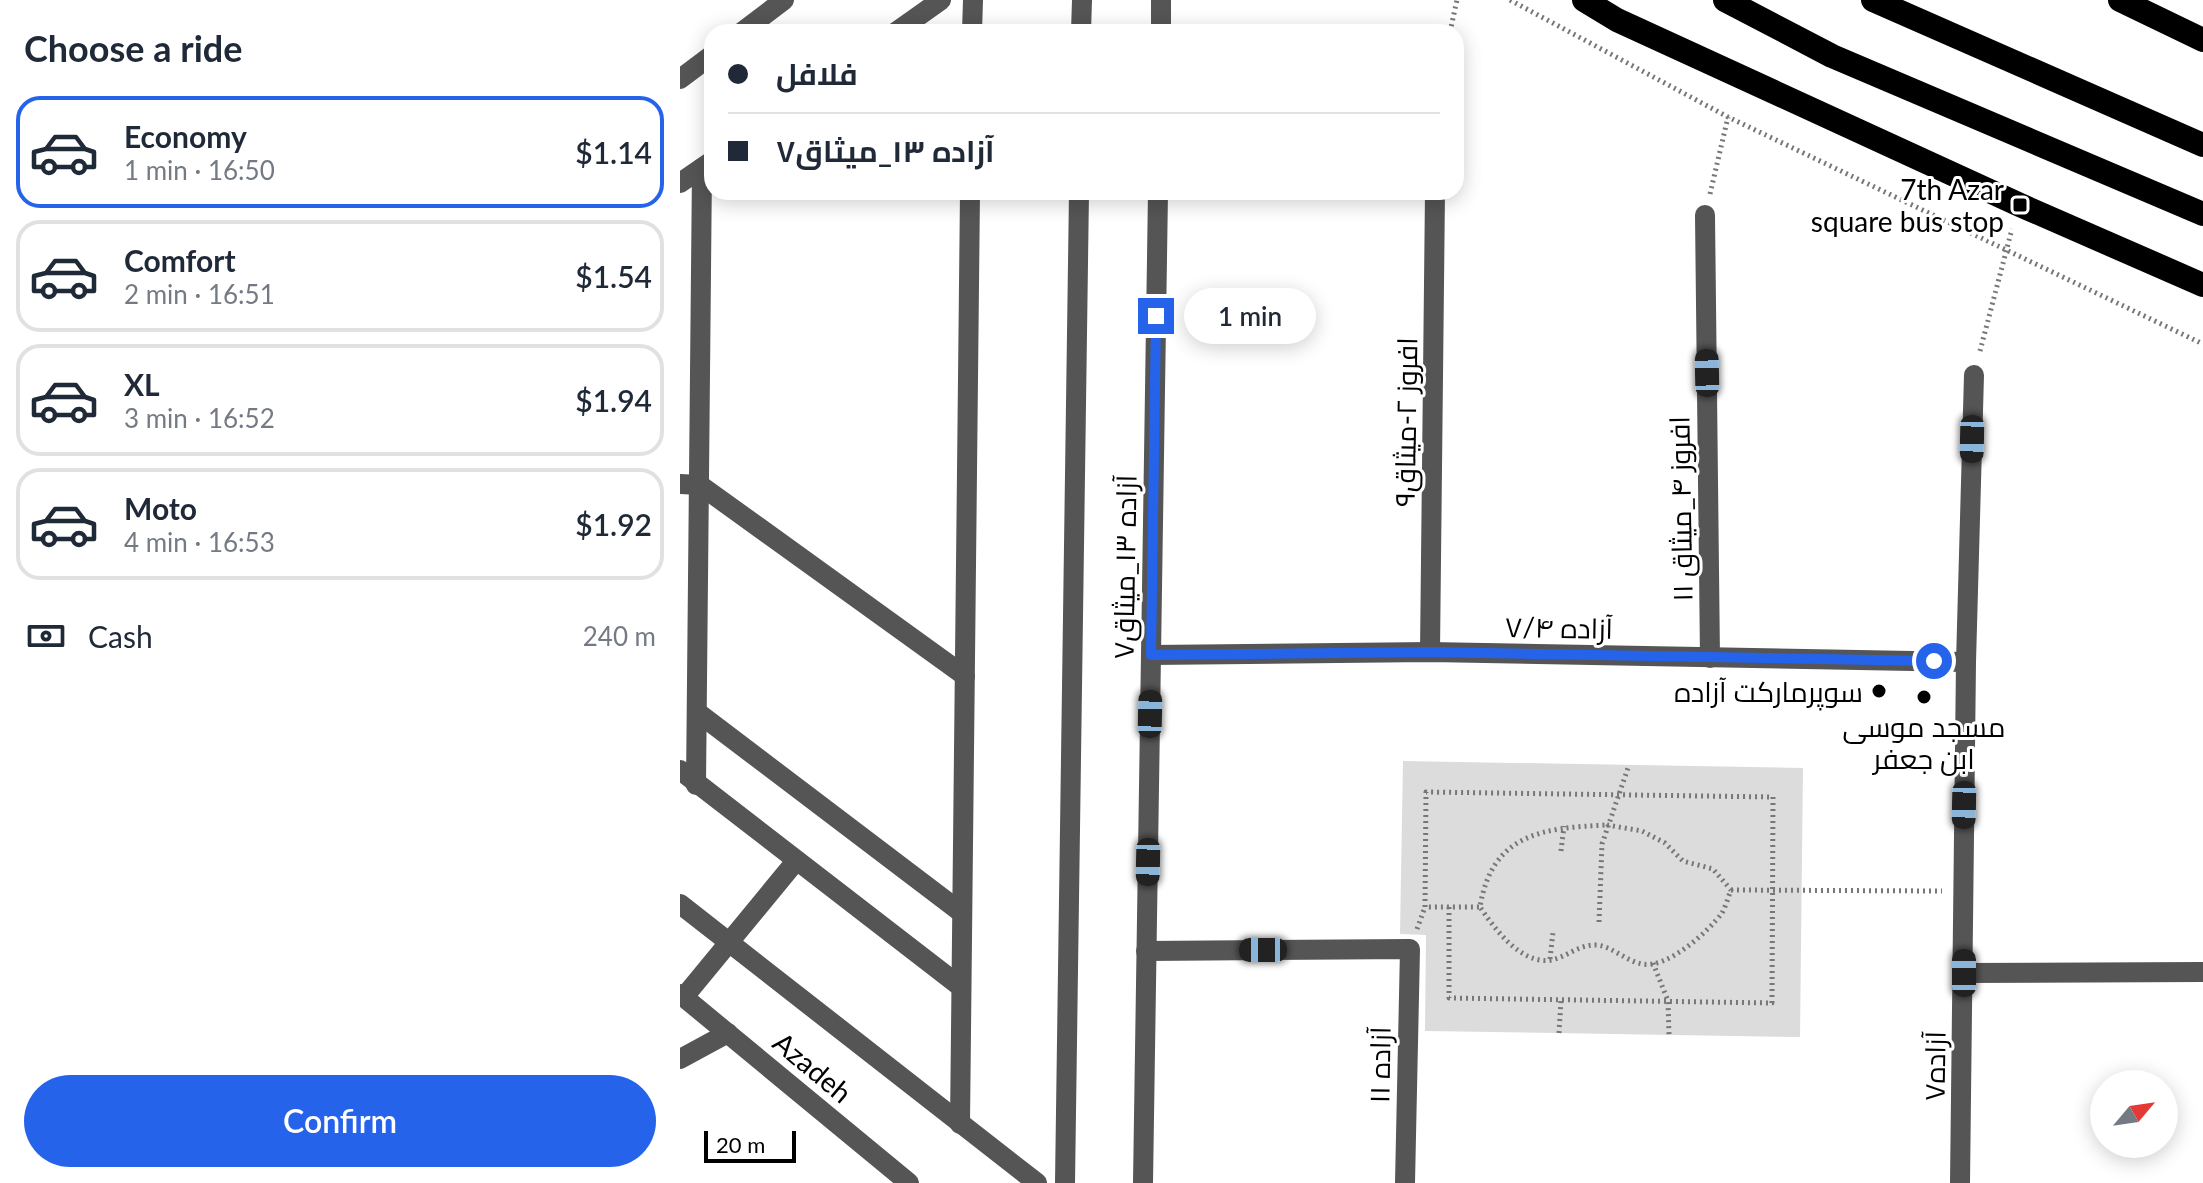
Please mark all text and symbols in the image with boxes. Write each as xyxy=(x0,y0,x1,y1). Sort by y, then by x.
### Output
text: Choose a ride xyxy=(24,26,243,70)
text: فلافل xyxy=(776,55,858,91)
icon: car xyxy=(28,116,100,188)
text: Economy xyxy=(124,118,247,154)
text: آزاده ۱۳_میثاق۷ xyxy=(776,132,994,168)
text: $1.14 xyxy=(575,134,652,170)
text: 1 min · 16:50 xyxy=(124,154,275,186)
place label: 7th Azar square bus stop xyxy=(1811,172,2004,238)
marker: 7th Azar square bus stop xyxy=(2011,196,2029,214)
icon: car xyxy=(28,240,100,312)
text: Comfort xyxy=(124,242,236,278)
text: $1.54 xyxy=(575,258,652,294)
text: 2 min · 16:51 xyxy=(124,278,275,310)
callout: 1 min xyxy=(1184,288,1316,344)
route end xyxy=(1138,298,1174,334)
text: 1 min xyxy=(1218,300,1282,332)
street label: افروز ۲-میثاق۹ xyxy=(1387,337,1424,507)
car xyxy=(1695,349,1719,397)
icon: car xyxy=(28,364,100,436)
text: XL xyxy=(124,366,160,402)
text: $1.94 xyxy=(575,382,652,418)
text: 3 min · 16:52 xyxy=(124,402,275,434)
car xyxy=(1960,415,1984,463)
street label: افروز ۴_میثاق ۱۱ xyxy=(1661,416,1700,602)
street label: آزاده ۱۳_میثاق۷ xyxy=(1105,474,1144,659)
icon: car xyxy=(28,488,100,560)
text: Moto xyxy=(124,490,197,526)
text: $1.92 xyxy=(575,506,652,542)
text: 4 min · 16:53 xyxy=(124,526,275,558)
street label: آزاده ۷/۴ xyxy=(1505,609,1614,645)
icon: cash xyxy=(24,614,68,658)
text: Cash xyxy=(88,618,153,654)
text: 240 m xyxy=(583,620,656,652)
route start xyxy=(1916,643,1952,679)
place label: سوپرمارکت آزاده xyxy=(1674,674,1863,711)
marker: سوپرمارکت آزاده xyxy=(1870,682,1888,700)
marker: مسجد موسی ابن جعفر xyxy=(1915,688,1933,706)
car xyxy=(1138,690,1162,738)
place label: مسجد موسی ابن جعفر xyxy=(1842,709,2006,776)
car xyxy=(1952,781,1976,829)
car xyxy=(1136,838,1160,886)
car xyxy=(1239,938,1287,962)
car xyxy=(1952,949,1976,997)
street label: Azadeh xyxy=(767,1025,859,1109)
street label: آزاده ۱۱ xyxy=(1361,1026,1397,1104)
street label: آزاده۷ xyxy=(1916,1030,1952,1101)
north arrow xyxy=(2090,1070,2178,1158)
map controls xyxy=(2090,1070,2178,1158)
button: Confirm xyxy=(24,1075,656,1167)
scale bar xyxy=(704,1127,796,1163)
text: 20 m xyxy=(716,1131,765,1158)

